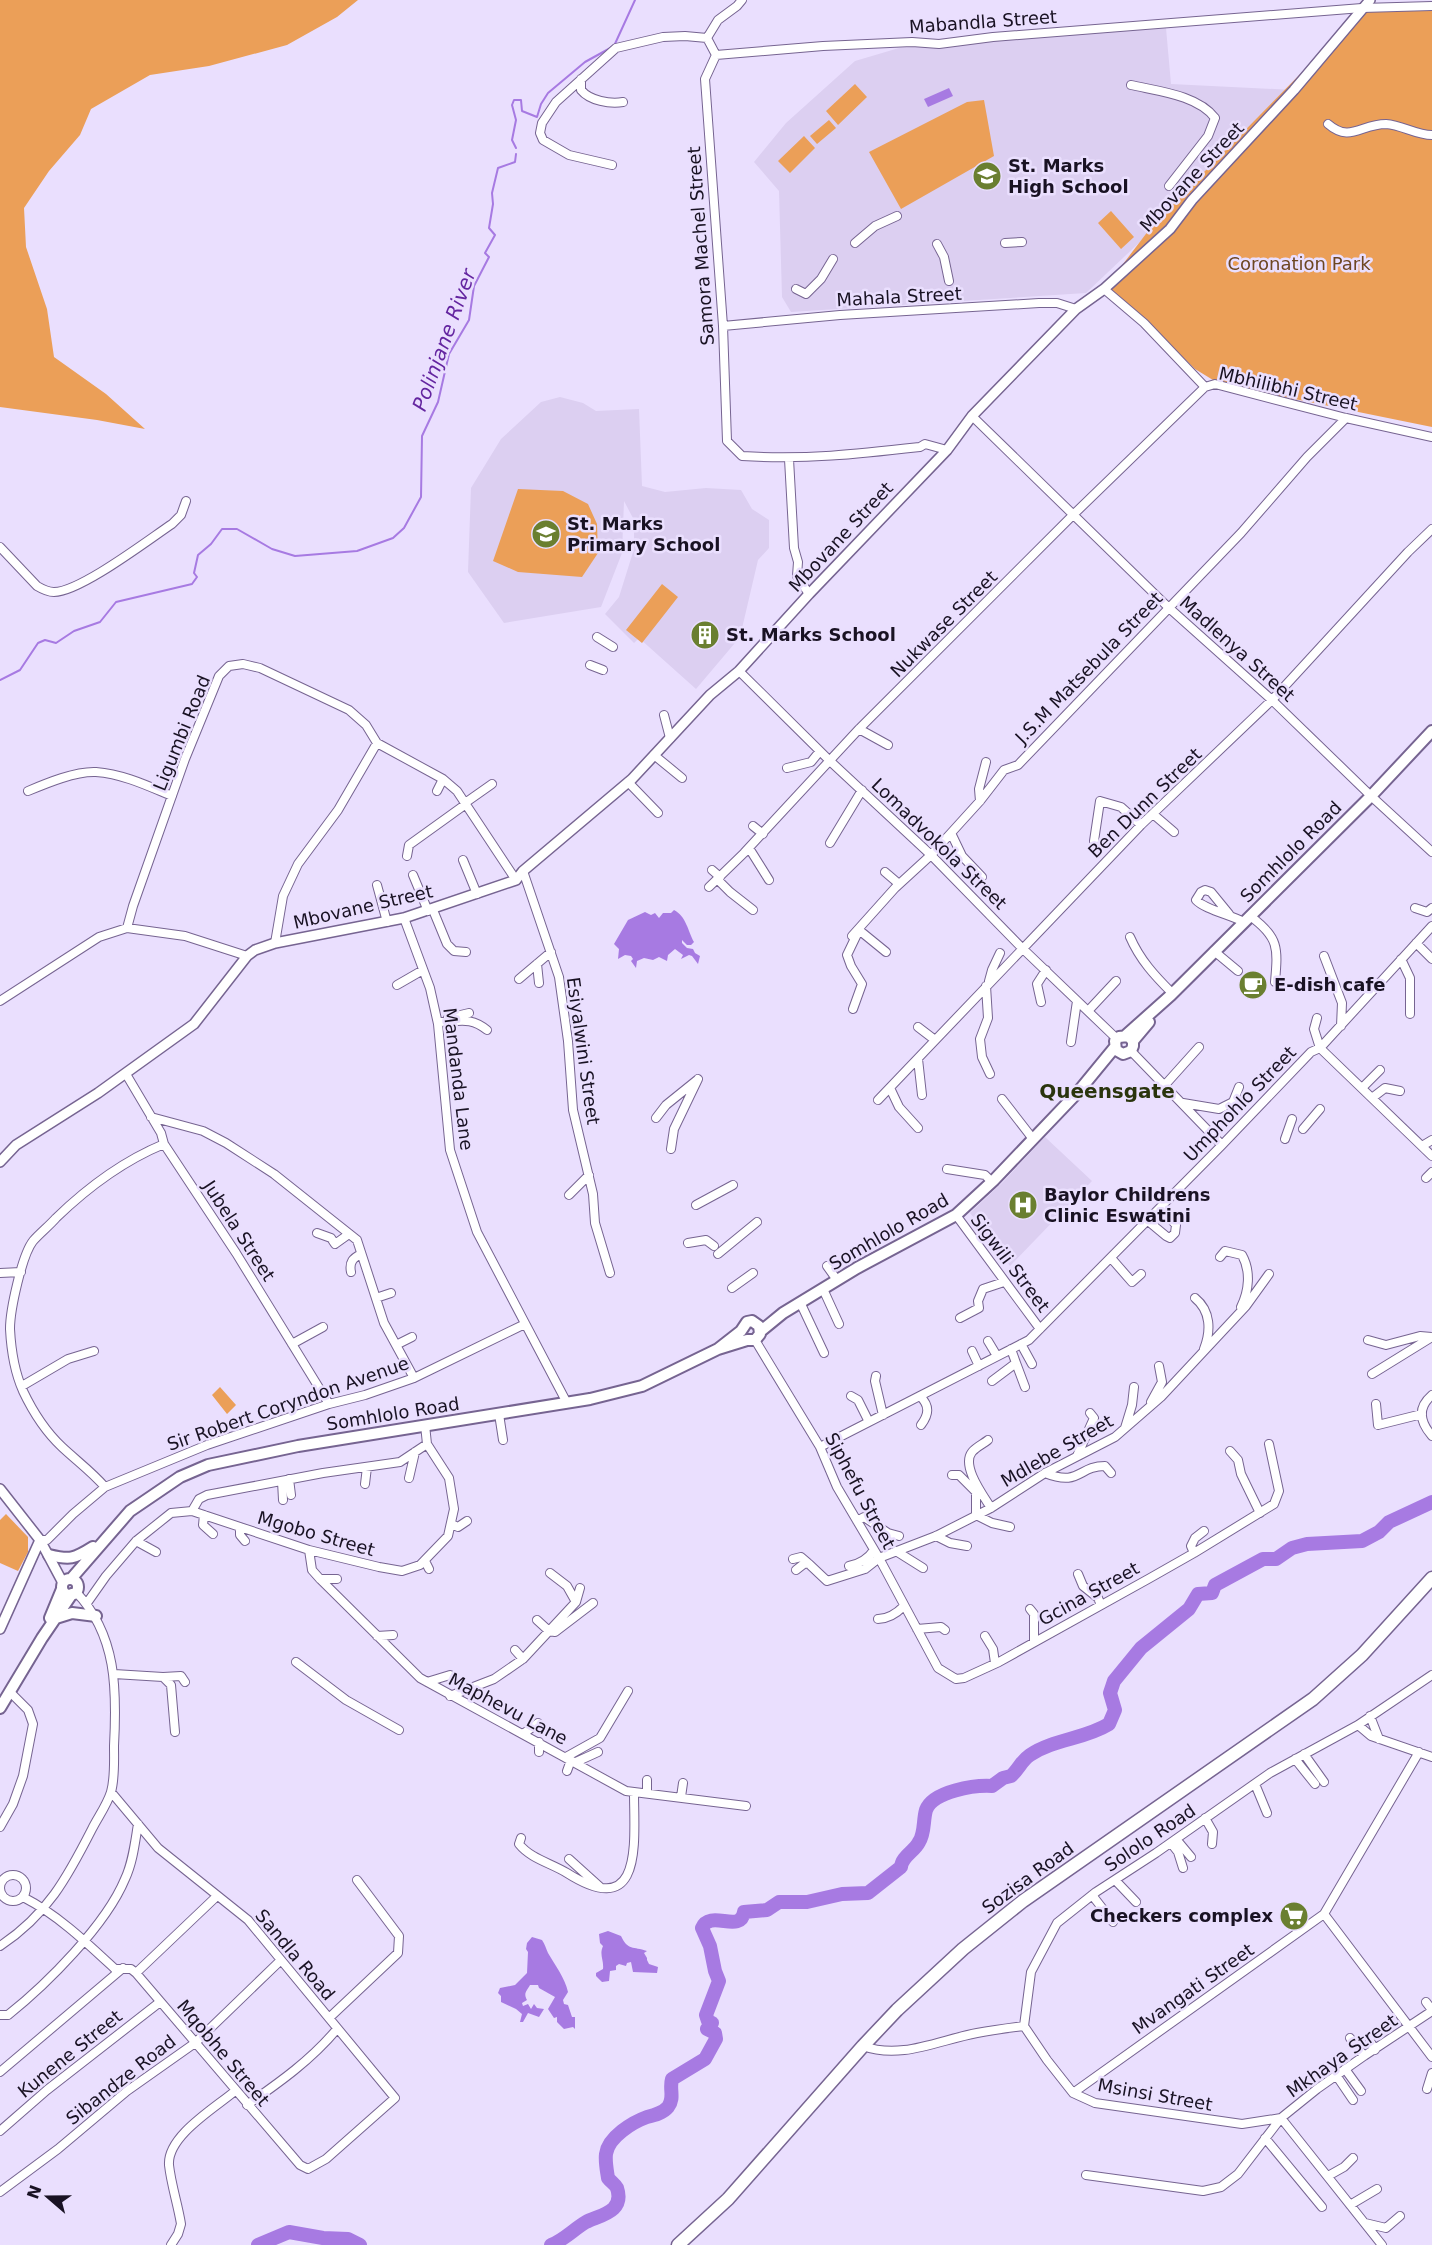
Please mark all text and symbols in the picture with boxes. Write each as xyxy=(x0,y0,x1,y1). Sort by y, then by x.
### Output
street label: Mabandla Street xyxy=(908,6,1058,37)
street label: Mbovane Street xyxy=(1135,117,1248,236)
street label: Samora Machel Street xyxy=(683,146,718,346)
place label: St. Marks High School xyxy=(1008,155,1129,197)
school or university icon: St. Marks High School xyxy=(971,160,1003,192)
park label: Coronation Park xyxy=(1227,253,1371,274)
water label: Polinjane River xyxy=(407,264,481,414)
street label: Mahala Street xyxy=(836,283,962,310)
street label: Mbhilibhi Street xyxy=(1217,362,1359,415)
street label: Mbovane Street xyxy=(784,477,897,596)
place label: St. Marks Primary School xyxy=(567,513,720,555)
school or university icon: St. Marks Primary School xyxy=(530,518,562,550)
street label: Nukwase Street xyxy=(886,566,1001,681)
street label: J.S.M Matsebula Street xyxy=(1010,587,1167,749)
street label: Madlenya Street xyxy=(1175,591,1299,706)
building icon: St. Marks School xyxy=(689,619,721,651)
place label: St. Marks School xyxy=(726,624,896,645)
street label: Ligumbi Road xyxy=(149,672,214,794)
street label: Ben Dunn Street xyxy=(1084,743,1206,862)
street label: Lomadvokola Street xyxy=(867,774,1011,914)
street label: Somhlolo Road xyxy=(1236,797,1346,907)
street label: Mbovane Street xyxy=(291,880,435,933)
cafe icon: E-dish cafe xyxy=(1237,969,1269,1001)
place label: E-dish cafe xyxy=(1274,974,1385,995)
street label: Esiyalwini Street xyxy=(563,976,604,1126)
street label: Mandanda Lane xyxy=(439,1006,478,1151)
street label: Umphohlo Street xyxy=(1179,1042,1300,1166)
district label: Queensgate xyxy=(1039,1079,1175,1103)
street label: Jubela Street xyxy=(199,1176,280,1285)
place label: Baylor Childrens Clinic Eswatini xyxy=(1044,1184,1211,1226)
street label: Somhlolo Road xyxy=(825,1189,952,1274)
hospital icon: Baylor Childrens Clinic Eswatini xyxy=(1007,1189,1039,1221)
street label: Sigwili Street xyxy=(967,1209,1054,1316)
street label: Sir Robert Coryndon Avenue xyxy=(164,1352,412,1455)
street label: Somhlolo Road xyxy=(325,1393,461,1434)
street label: Mdlebe Street xyxy=(997,1410,1117,1491)
street label: Siphefu Street xyxy=(821,1429,900,1552)
street label: Mgobo Street xyxy=(255,1507,377,1560)
street label: Gcina Street xyxy=(1035,1557,1143,1630)
street label: Maphevu Lane xyxy=(445,1668,571,1749)
street label: Sololo Road xyxy=(1100,1799,1199,1876)
street label: Sozisa Road xyxy=(978,1837,1078,1918)
supermarket icon: Checkers complex xyxy=(1278,1900,1310,1932)
street label: Sandla Road xyxy=(251,1905,339,2004)
place label: Checkers complex xyxy=(1090,1905,1273,1926)
street label: Mvangati Street xyxy=(1128,1939,1258,2038)
street label: Mqobhe Street xyxy=(173,1995,274,2110)
street label: Kunene Street xyxy=(13,2005,126,2102)
street label: Mkhaya Street xyxy=(1282,2010,1401,2102)
street label: Sibandze Road xyxy=(62,2030,180,2129)
street label: Msinsi Street xyxy=(1096,2074,1214,2115)
north arrow xyxy=(18,2167,78,2227)
text: N xyxy=(23,2182,46,2202)

